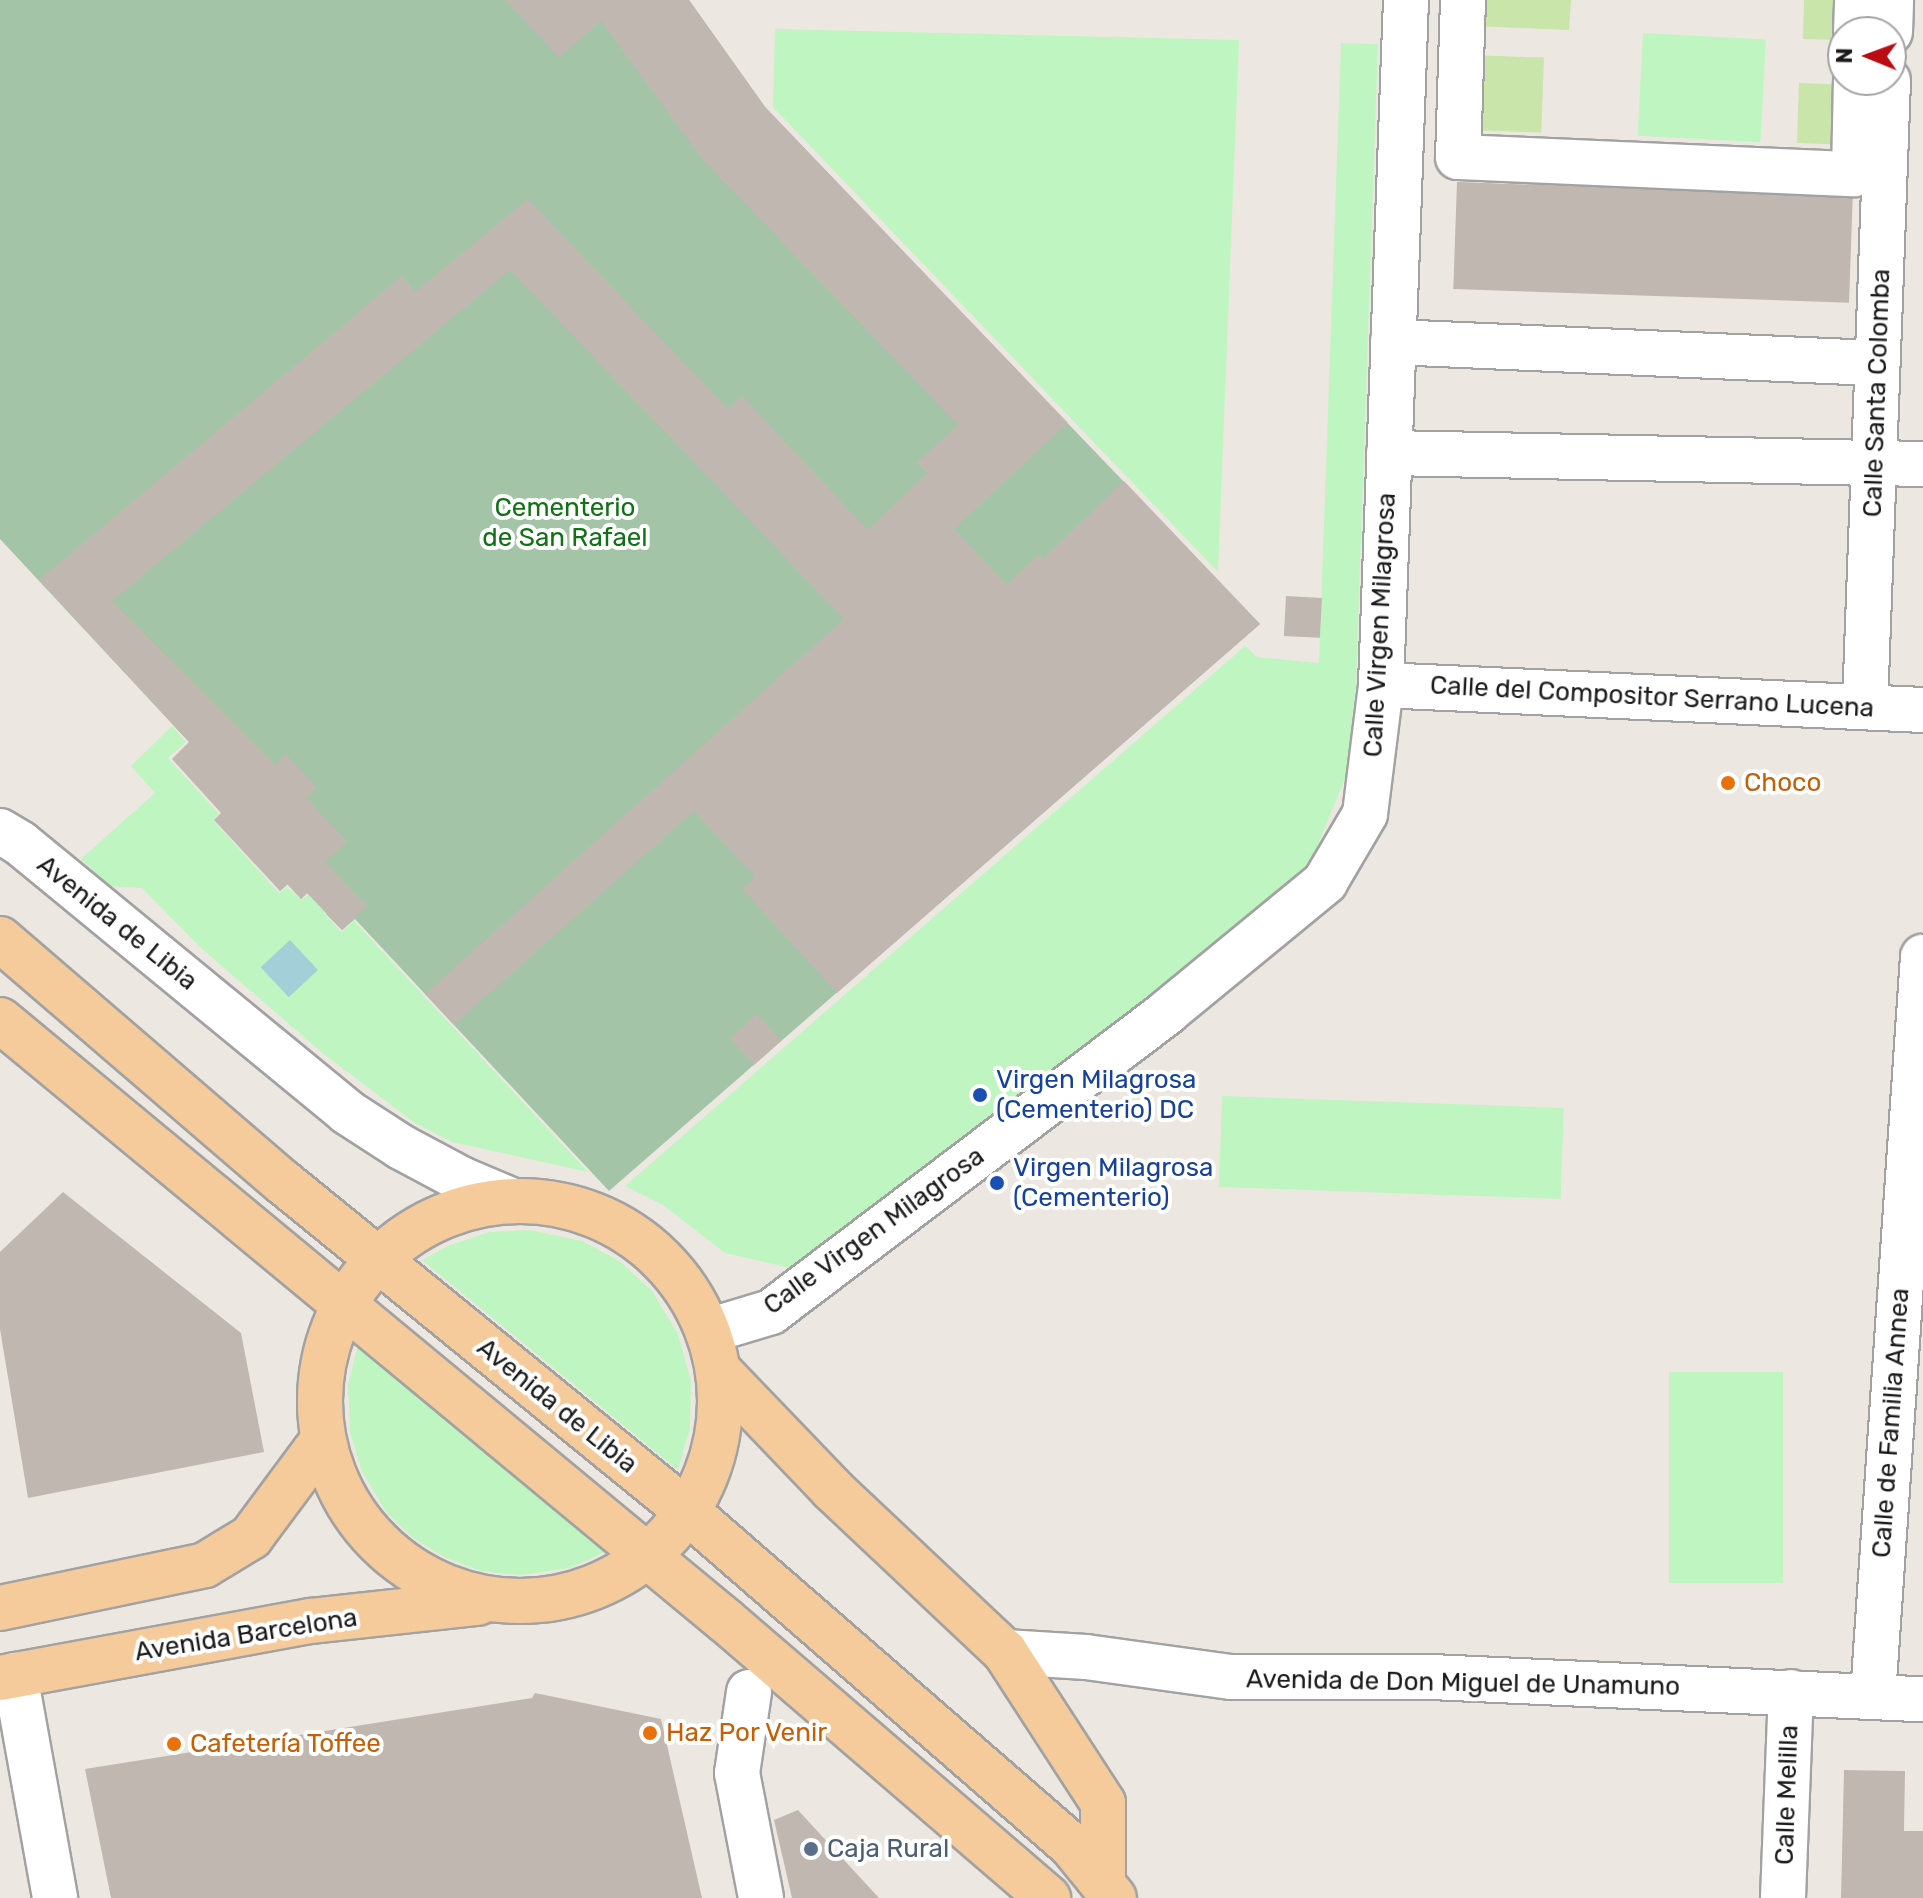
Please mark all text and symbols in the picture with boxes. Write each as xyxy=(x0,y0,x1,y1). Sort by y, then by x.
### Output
north arrow xyxy=(1827,16,1907,96)
text: N xyxy=(1831,47,1858,64)
street label: Calle Santa Colomba xyxy=(1857,268,1897,518)
park label: Cementerio de San Rafael xyxy=(482,492,648,554)
street label: Calle Virgen Milagrosa xyxy=(1357,492,1403,758)
street label: Calle del Compositor Serrano Lucena xyxy=(1429,670,1875,724)
place label: Choco xyxy=(1744,767,1821,799)
marker: Choco xyxy=(1719,774,1737,792)
street label: Avenida de Libia xyxy=(31,849,203,997)
place label: Virgen Milagrosa (Cementerio) DC xyxy=(996,1064,1196,1126)
marker: Virgen Milagrosa (Cementerio) DC xyxy=(971,1086,989,1104)
street label: Calle Virgen Milagrosa xyxy=(757,1140,991,1322)
place label: Virgen Milagrosa (Cementerio) xyxy=(1013,1152,1213,1214)
marker: Virgen Milagrosa (Cementerio) xyxy=(988,1174,1006,1192)
street label: Calle de Familia Annea xyxy=(1866,1287,1916,1559)
street label: Avenida de Libia xyxy=(471,1332,643,1480)
street label: Avenida Barcelona xyxy=(132,1602,360,1668)
street label: Avenida de Don Miguel de Unamuno xyxy=(1246,1664,1680,1702)
place label: Haz Por Venir xyxy=(666,1717,828,1749)
marker: Haz Por Venir xyxy=(641,1724,659,1742)
street label: Calle Melilla xyxy=(1769,1724,1805,1866)
place label: Cafetería Toffee xyxy=(190,1728,382,1760)
marker: Cafetería Toffee xyxy=(165,1735,183,1753)
place label: Caja Rural xyxy=(827,1833,949,1865)
marker: Caja Rural xyxy=(802,1840,820,1858)

